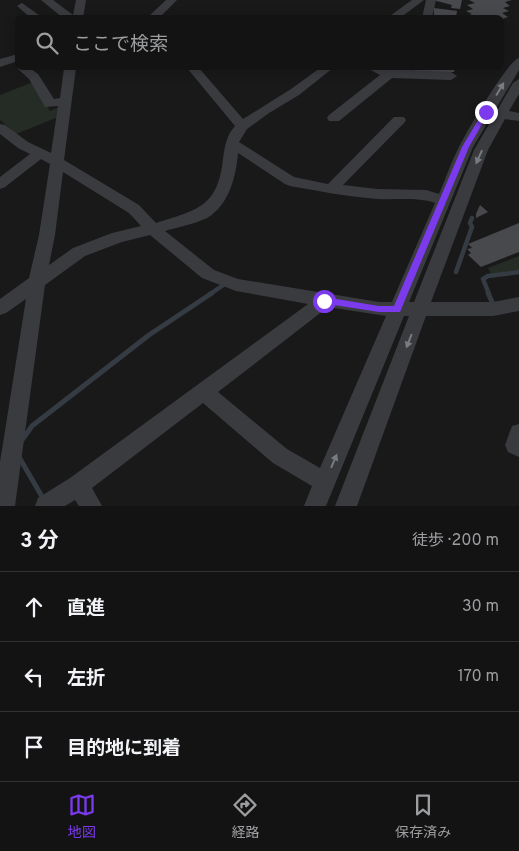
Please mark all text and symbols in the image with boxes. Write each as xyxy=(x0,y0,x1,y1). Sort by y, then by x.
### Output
search box xyxy=(15,15,504,70)
icon: search xyxy=(33,29,61,57)
text: ここで検索 xyxy=(73,33,168,57)
one-way arrow xyxy=(495,83,504,96)
route end xyxy=(475,101,498,124)
one-way arrow xyxy=(474,150,482,164)
route start xyxy=(313,290,336,313)
one-way arrow xyxy=(405,334,413,349)
one-way arrow xyxy=(330,453,338,468)
text: 3 分 xyxy=(20,528,59,555)
text: 徒歩 · 200 m xyxy=(412,531,499,551)
icon: ahead xyxy=(20,593,48,621)
text: 直進 xyxy=(67,597,105,621)
text: 30 m xyxy=(462,597,499,617)
icon: left xyxy=(20,663,48,691)
text: 左折 xyxy=(67,667,105,691)
text: 170 m xyxy=(458,667,499,687)
icon: arrive xyxy=(20,733,48,761)
text: 目的地に到着 xyxy=(67,737,181,761)
tab: 地図 xyxy=(68,791,96,842)
tab: 経路 xyxy=(231,791,259,842)
tab: 保存済み xyxy=(395,791,451,842)

